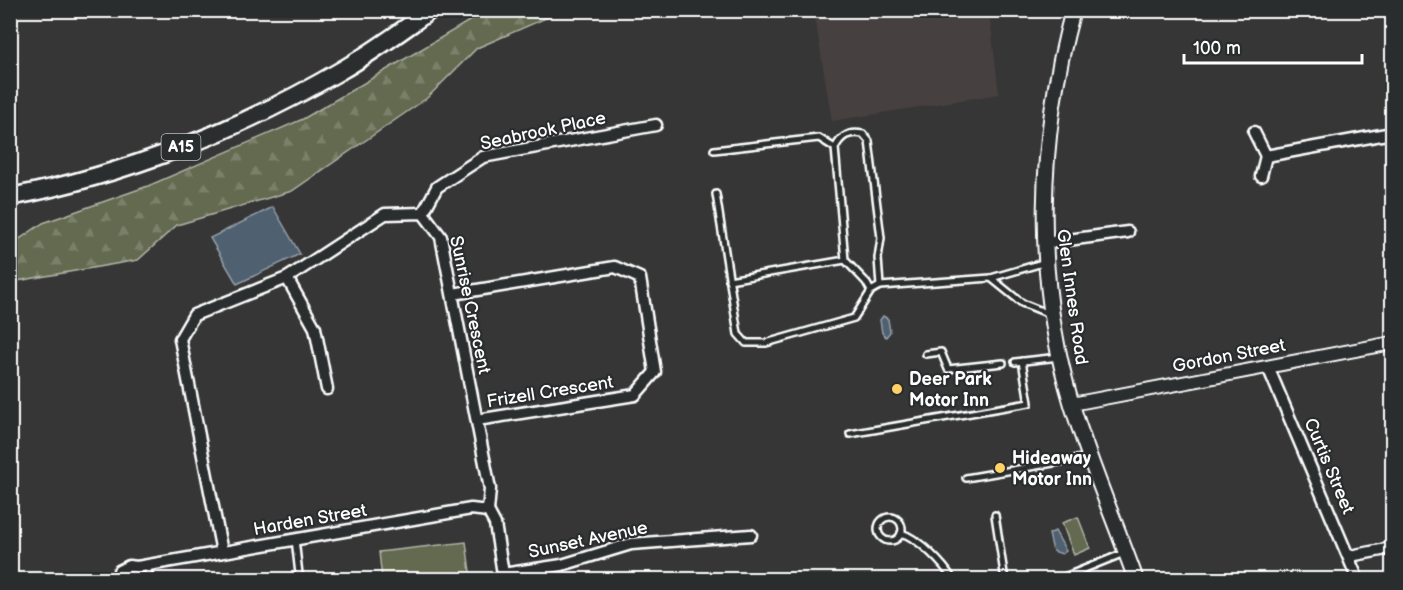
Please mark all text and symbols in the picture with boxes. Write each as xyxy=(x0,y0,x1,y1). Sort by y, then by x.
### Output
scale bar xyxy=(1184,27,1362,65)
text: 100 m xyxy=(1193,38,1241,59)
street label: Seabrook Place xyxy=(478,107,608,155)
road number: A15 xyxy=(162,134,201,160)
street label: Glen Innes Road xyxy=(1052,228,1092,366)
street label: Sunrise Crescent xyxy=(445,234,495,376)
street label: Gordon Street xyxy=(1171,335,1288,377)
place label: Deer Park Motor Inn xyxy=(909,369,992,411)
street label: Frizell Crescent xyxy=(485,372,615,412)
marker: Deer Park Motor Inn xyxy=(890,382,904,396)
street label: Curtis Street xyxy=(1299,415,1359,518)
place label: Hideaway Motor Inn xyxy=(1012,448,1092,490)
marker: Hideaway Motor Inn xyxy=(993,461,1007,475)
street label: Harden Street xyxy=(252,500,369,540)
street label: Sunset Avenue xyxy=(526,517,650,563)

